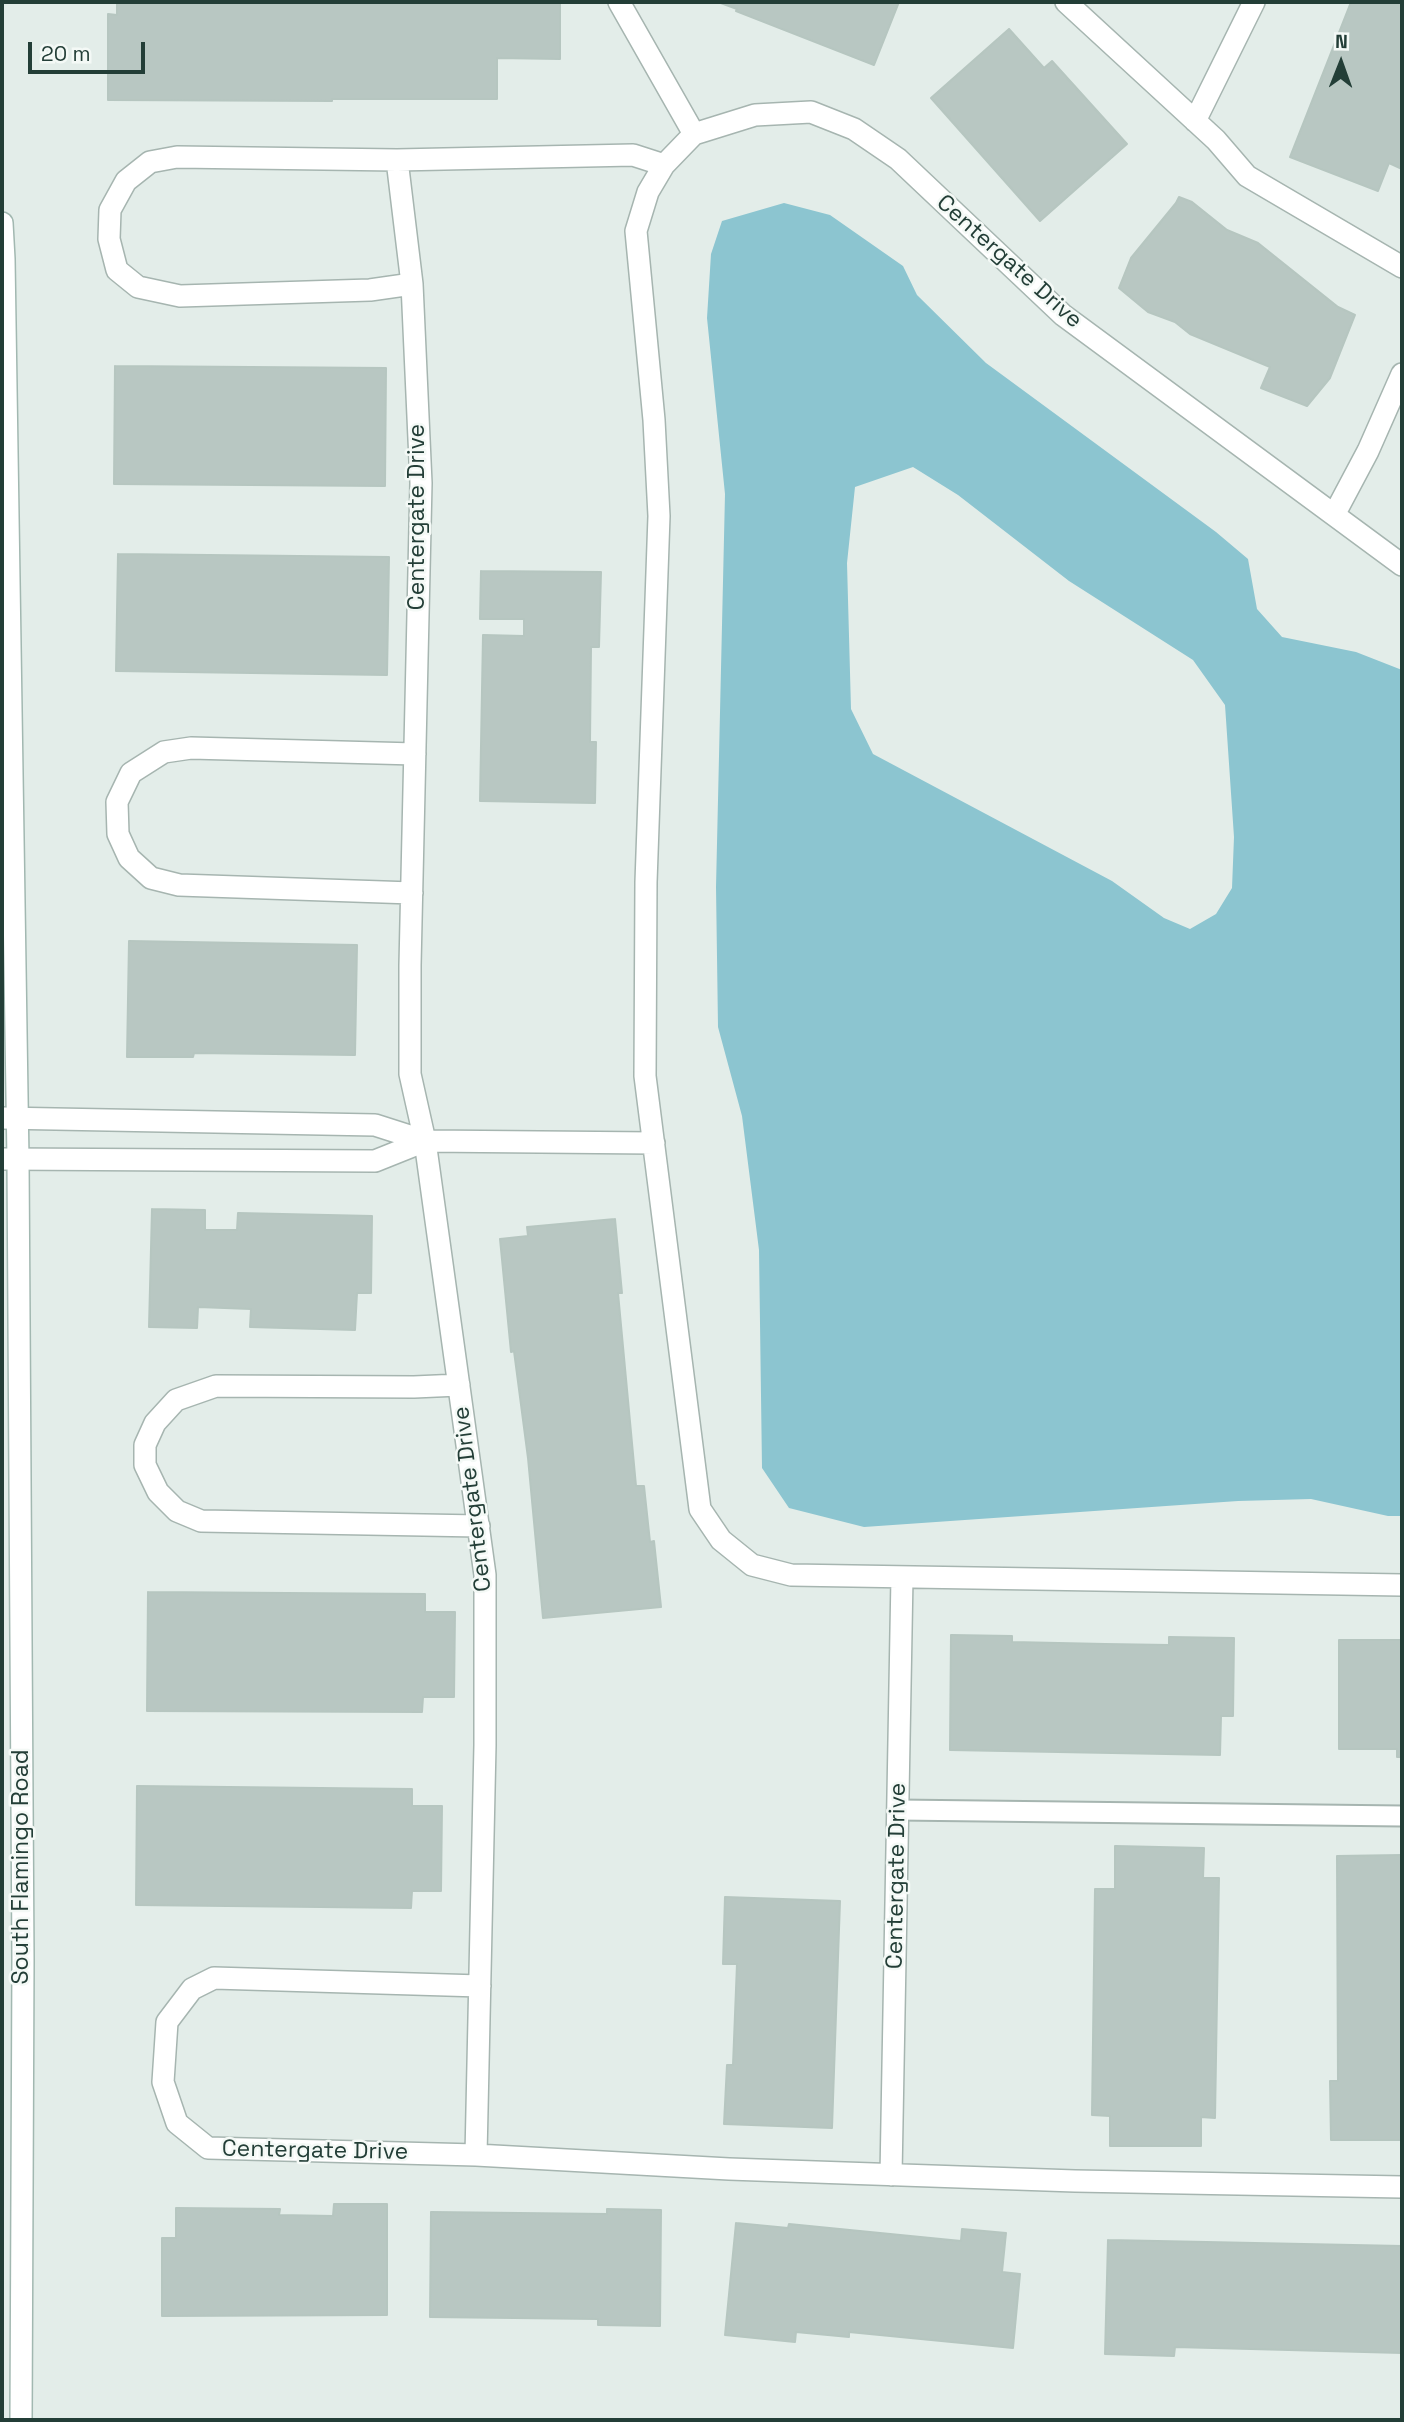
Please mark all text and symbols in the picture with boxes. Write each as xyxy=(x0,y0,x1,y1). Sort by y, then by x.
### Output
scale bar xyxy=(32,28,149,72)
north arrow xyxy=(1306,28,1376,98)
text: N xyxy=(1335,29,1348,54)
text: 20 m xyxy=(41,40,91,67)
street label: Centergate Drive xyxy=(931,189,1087,335)
street label: Centergate Drive xyxy=(404,424,432,610)
street label: Centergate Drive xyxy=(448,1405,498,1593)
street label: South Flamingo Road xyxy=(8,1749,36,1985)
street label: Centergate Drive xyxy=(882,1783,912,1969)
street label: Centergate Drive xyxy=(222,2136,408,2166)

